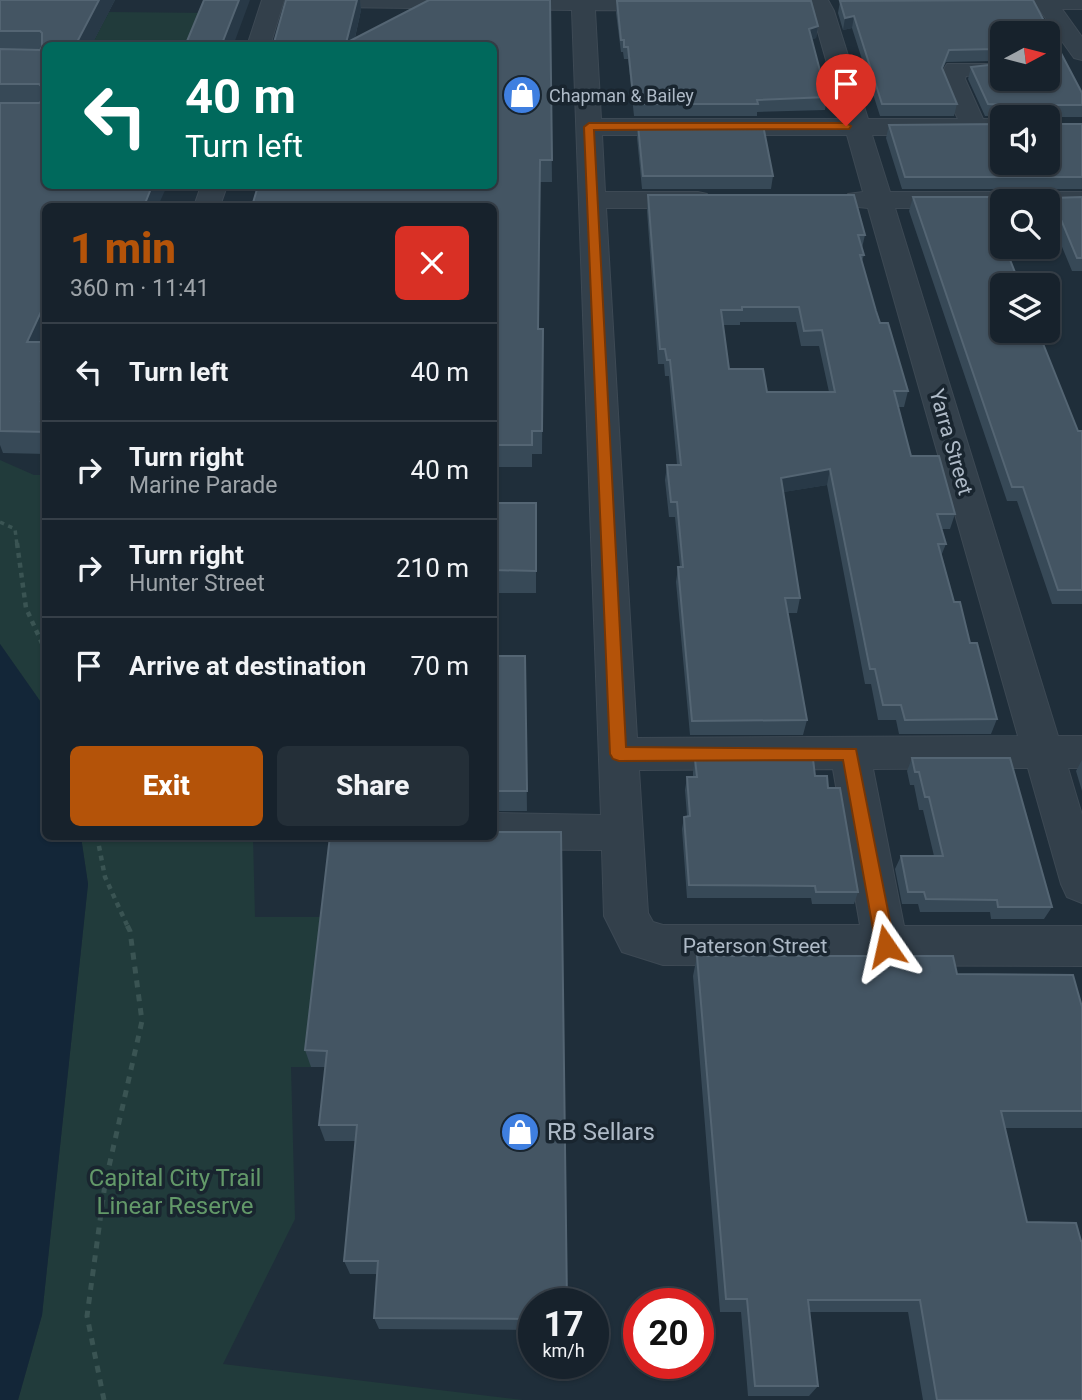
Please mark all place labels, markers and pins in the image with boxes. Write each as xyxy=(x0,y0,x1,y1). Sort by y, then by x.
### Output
pin xyxy=(816,54,876,126)
shop icon: Chapman & Bailey xyxy=(501,74,543,116)
place label: Chapman & Bailey xyxy=(549,85,694,106)
shop icon: RB Sellars xyxy=(499,1111,541,1153)
place label: RB Sellars xyxy=(547,1118,655,1146)

